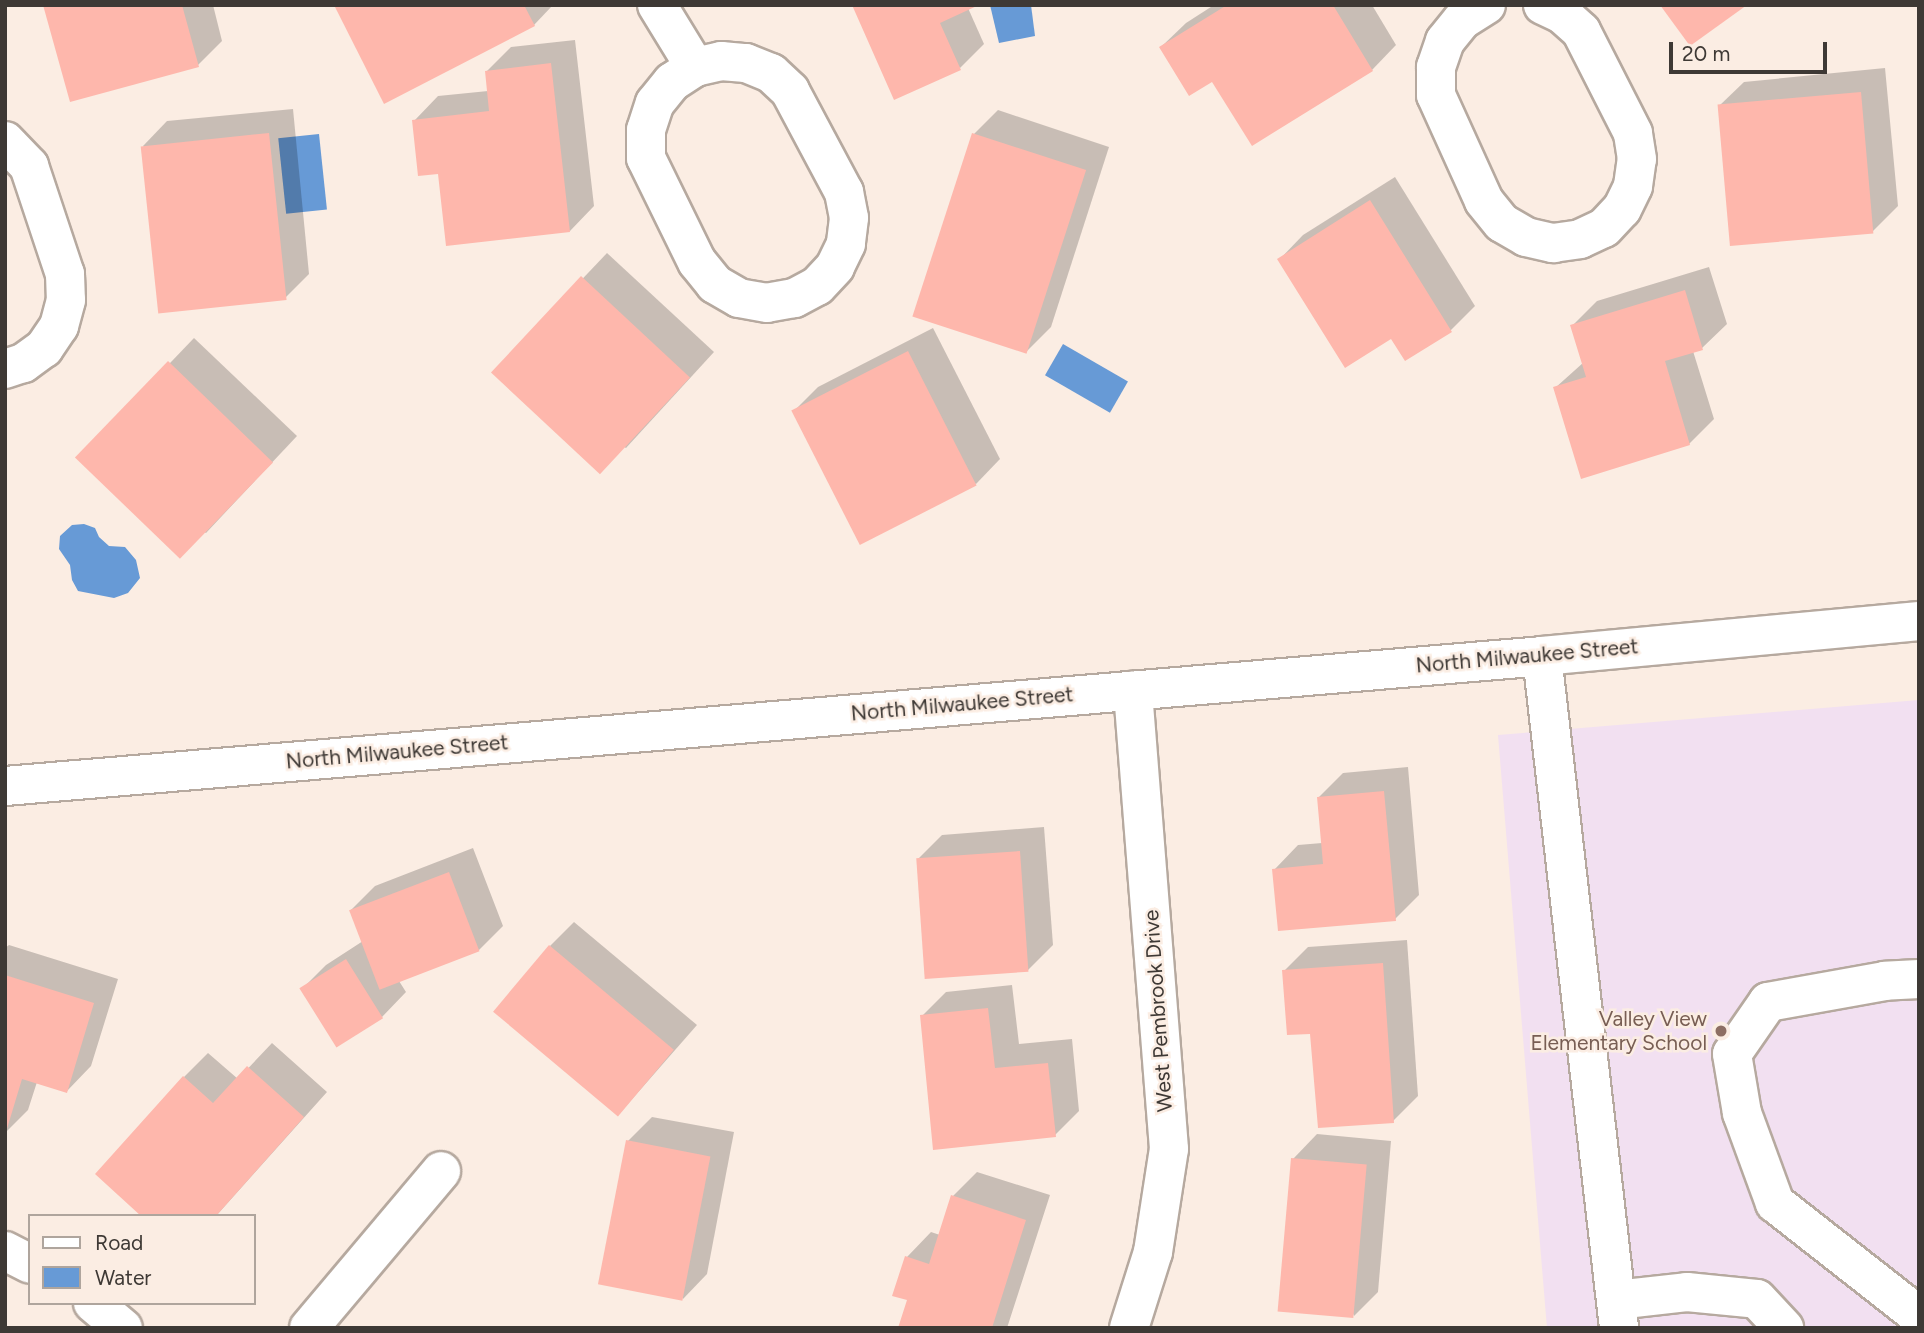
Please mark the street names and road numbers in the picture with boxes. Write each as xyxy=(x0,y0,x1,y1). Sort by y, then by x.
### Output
street label: North Milwaukee Street xyxy=(1415,634,1639,678)
street label: North Milwaukee Street xyxy=(850,682,1074,726)
street label: North Milwaukee Street xyxy=(285,730,509,774)
street label: West Pembrook Drive xyxy=(1138,909,1178,1113)

